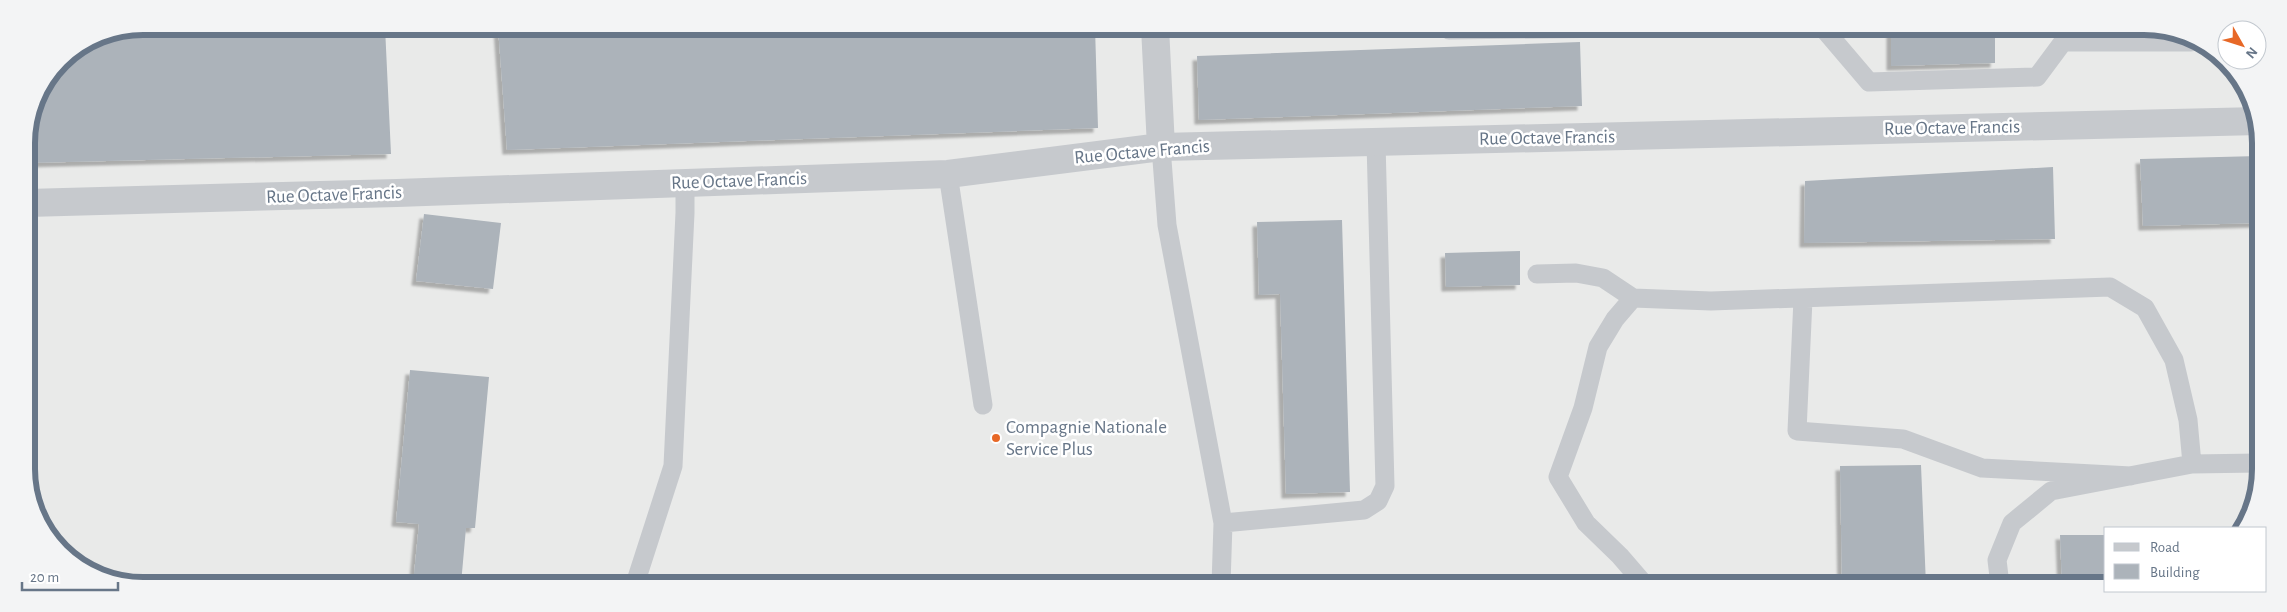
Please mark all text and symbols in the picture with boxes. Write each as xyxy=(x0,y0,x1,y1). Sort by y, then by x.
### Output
north arrow xyxy=(2217,20,2267,70)
text: N xyxy=(2243,44,2260,61)
street label: Rue Octave Francis xyxy=(1884,117,2020,139)
street label: Rue Octave Francis xyxy=(1479,127,1615,149)
street label: Rue Octave Francis xyxy=(1073,137,1211,167)
street label: Rue Octave Francis xyxy=(671,169,807,193)
street label: Rue Octave Francis xyxy=(266,183,402,207)
place label: Compagnie Nationale Service Plus xyxy=(1006,418,1167,459)
marker: Compagnie Nationale Service Plus xyxy=(990,432,1002,444)
legend xyxy=(2104,527,2267,592)
text: Road xyxy=(2150,540,2180,555)
scale bar xyxy=(22,560,119,592)
text: Building xyxy=(2150,565,2200,580)
text: 20 m xyxy=(30,570,59,585)

